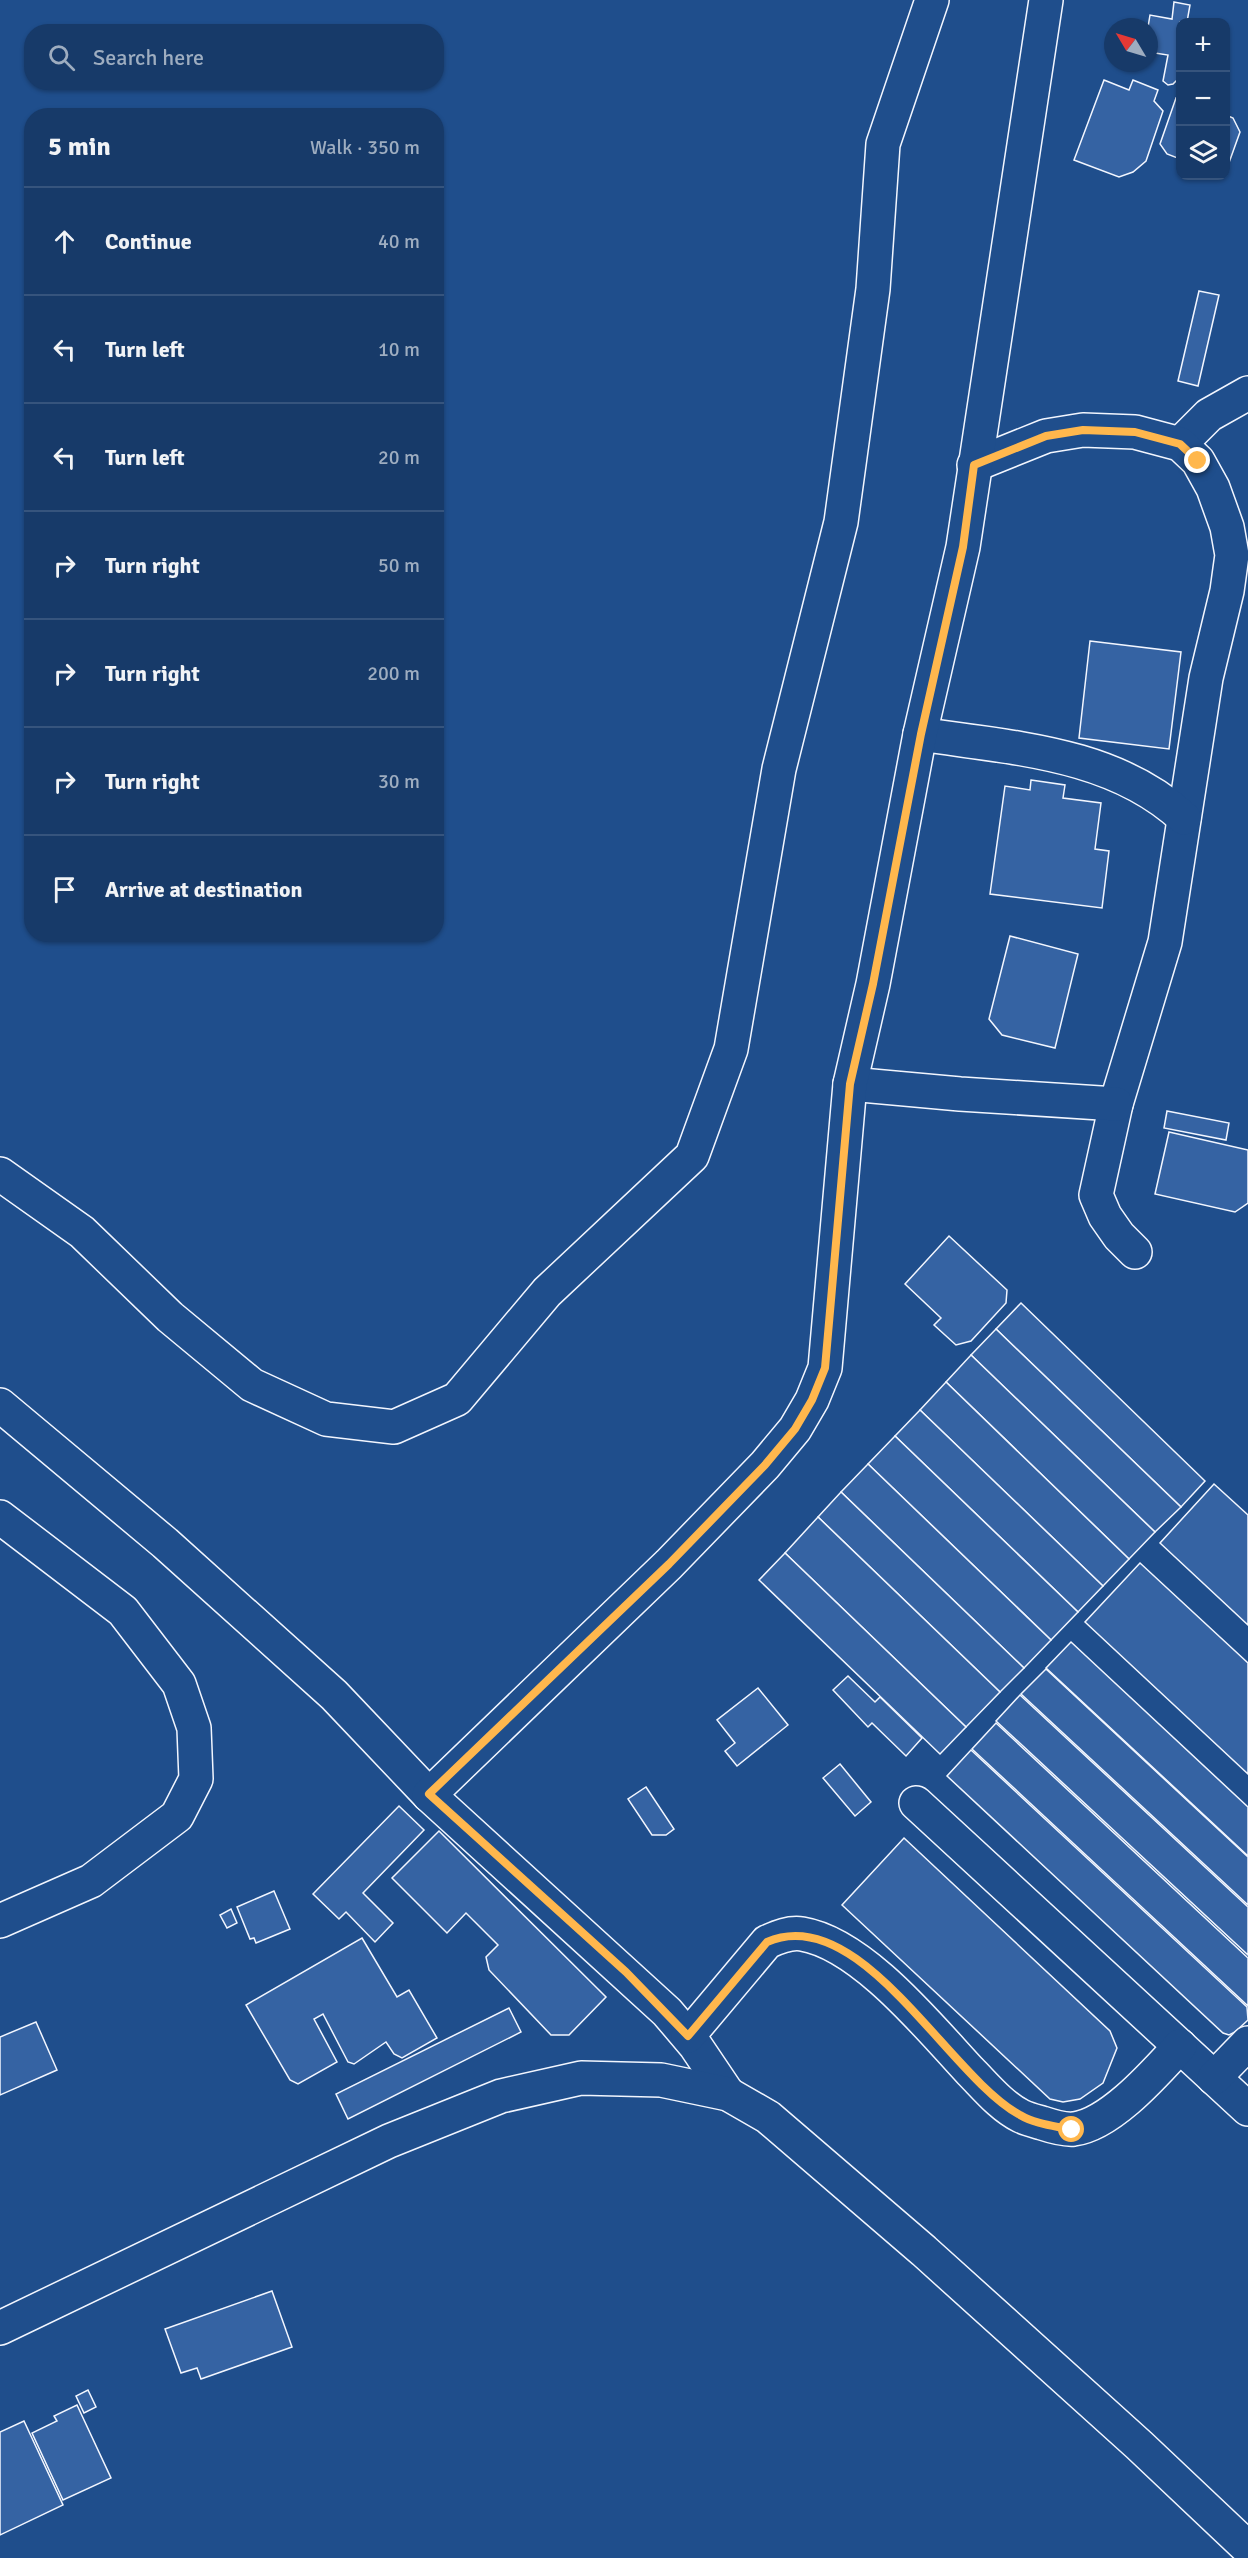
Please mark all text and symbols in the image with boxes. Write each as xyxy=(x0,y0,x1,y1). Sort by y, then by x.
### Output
north arrow xyxy=(1104,18,1158,72)
map controls xyxy=(1176,18,1230,180)
button: + xyxy=(1176,18,1230,72)
search box xyxy=(24,24,444,90)
icon: search xyxy=(45,41,78,74)
text: Search here xyxy=(93,44,204,71)
button: − xyxy=(1176,72,1230,126)
button: layers xyxy=(1176,126,1230,180)
text: 5 min xyxy=(48,131,111,163)
text: Walk · 350 m xyxy=(310,135,420,160)
icon: ahead xyxy=(48,225,81,258)
text: Continue xyxy=(105,228,192,255)
text: 40 m xyxy=(378,229,420,254)
icon: left xyxy=(48,333,81,366)
text: Turn left xyxy=(105,336,185,363)
text: 10 m xyxy=(378,337,420,362)
icon: left xyxy=(48,441,81,474)
text: Turn left xyxy=(105,444,185,471)
text: 20 m xyxy=(378,445,420,470)
route end xyxy=(1184,447,1210,473)
icon: right xyxy=(48,549,81,582)
text: Turn right xyxy=(105,552,200,579)
text: 50 m xyxy=(378,553,420,578)
icon: right xyxy=(48,657,81,690)
text: Turn right xyxy=(105,660,200,687)
text: 200 m xyxy=(367,661,420,686)
icon: right xyxy=(48,765,81,798)
text: Turn right xyxy=(105,768,200,795)
text: 30 m xyxy=(378,769,420,794)
icon: arrive xyxy=(48,873,81,906)
text: Arrive at destination xyxy=(105,876,302,903)
route start xyxy=(1058,2116,1084,2142)

